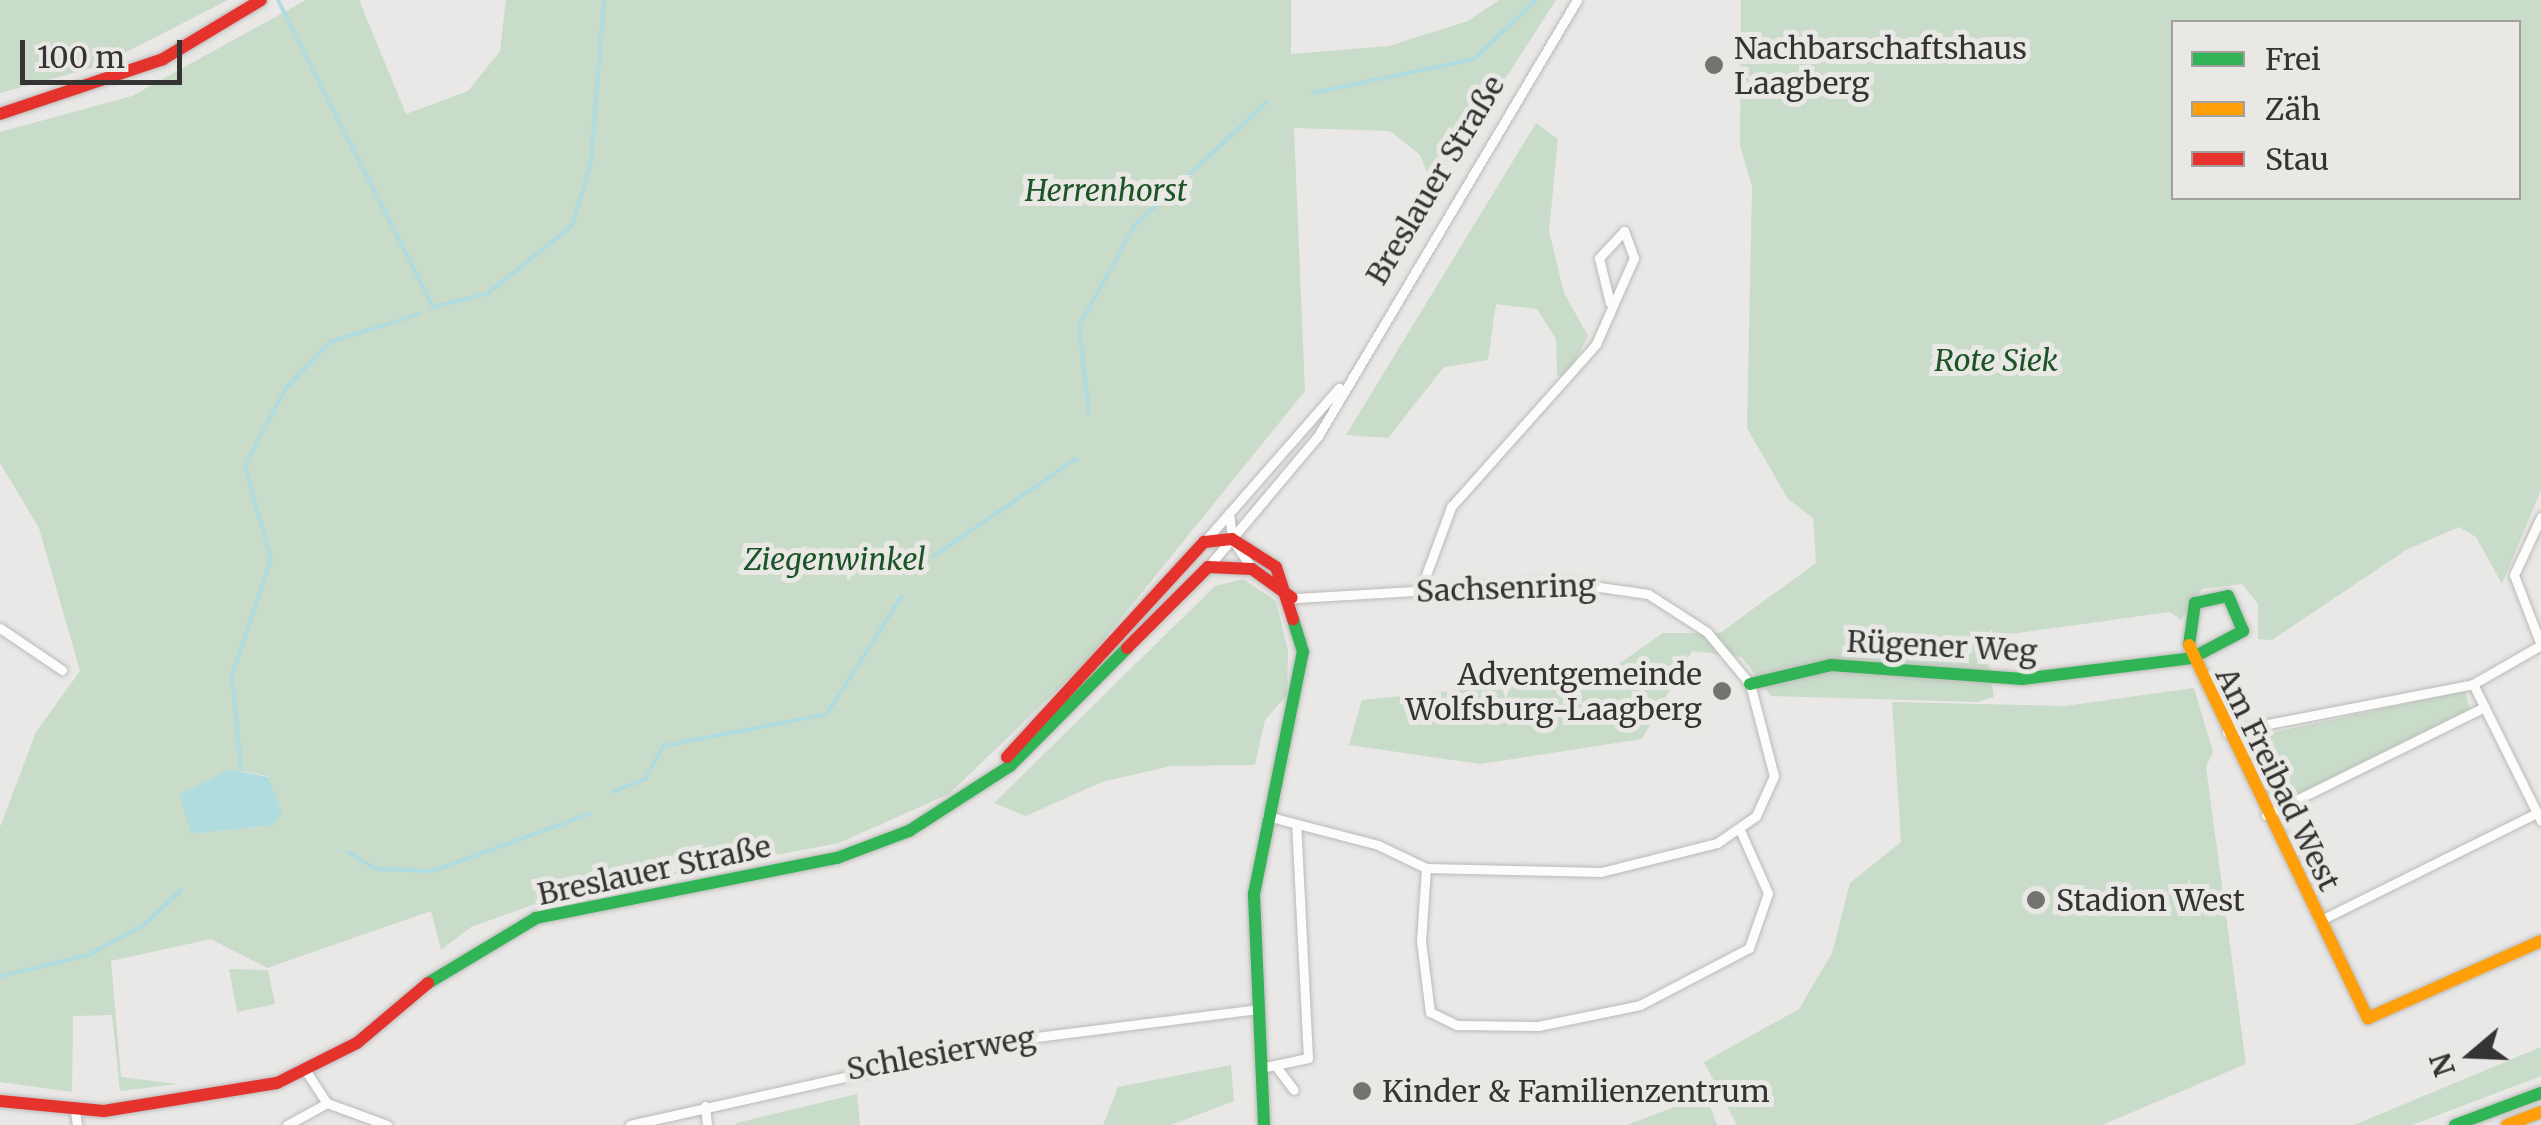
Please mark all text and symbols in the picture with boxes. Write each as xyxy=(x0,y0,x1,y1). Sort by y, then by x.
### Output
scale bar xyxy=(25,20,188,82)
legend xyxy=(2171,20,2521,200)
place label: Nachbarschaftshaus Laagberg xyxy=(1734,30,2027,100)
text: 100 m xyxy=(37,38,125,76)
text: Frei xyxy=(2265,40,2321,78)
marker: Nachbarschaftshaus Laagberg xyxy=(1703,54,1725,76)
street label: Breslauer Straße xyxy=(1358,69,1512,291)
text: Zäh xyxy=(2265,90,2321,128)
text: Stau xyxy=(2265,140,2329,178)
park label: Herrenhorst xyxy=(1025,172,1187,208)
park label: Rote Siek xyxy=(1934,342,2058,378)
park label: Ziegenwinkel xyxy=(744,541,926,577)
street label: Sachsenring xyxy=(1415,567,1597,609)
street label: Rügener Weg xyxy=(1846,623,2038,669)
place label: Adventgemeinde Wolfsburg-Laagberg xyxy=(1405,656,1702,726)
street label: Am Freibad West xyxy=(2208,661,2348,897)
marker: Adventgemeinde Wolfsburg-Laagberg xyxy=(1711,680,1733,702)
street label: Breslauer Straße xyxy=(534,828,774,912)
place label: Stadion West xyxy=(2056,882,2245,918)
marker: Stadion West xyxy=(2025,889,2047,911)
north arrow xyxy=(2421,1005,2521,1105)
street label: Schlesierweg xyxy=(844,1019,1038,1087)
text: N xyxy=(2422,1048,2463,1081)
place label: Kinder & Familienzentrum xyxy=(1382,1073,1770,1109)
marker: Kinder & Familienzentrum xyxy=(1351,1080,1373,1102)

